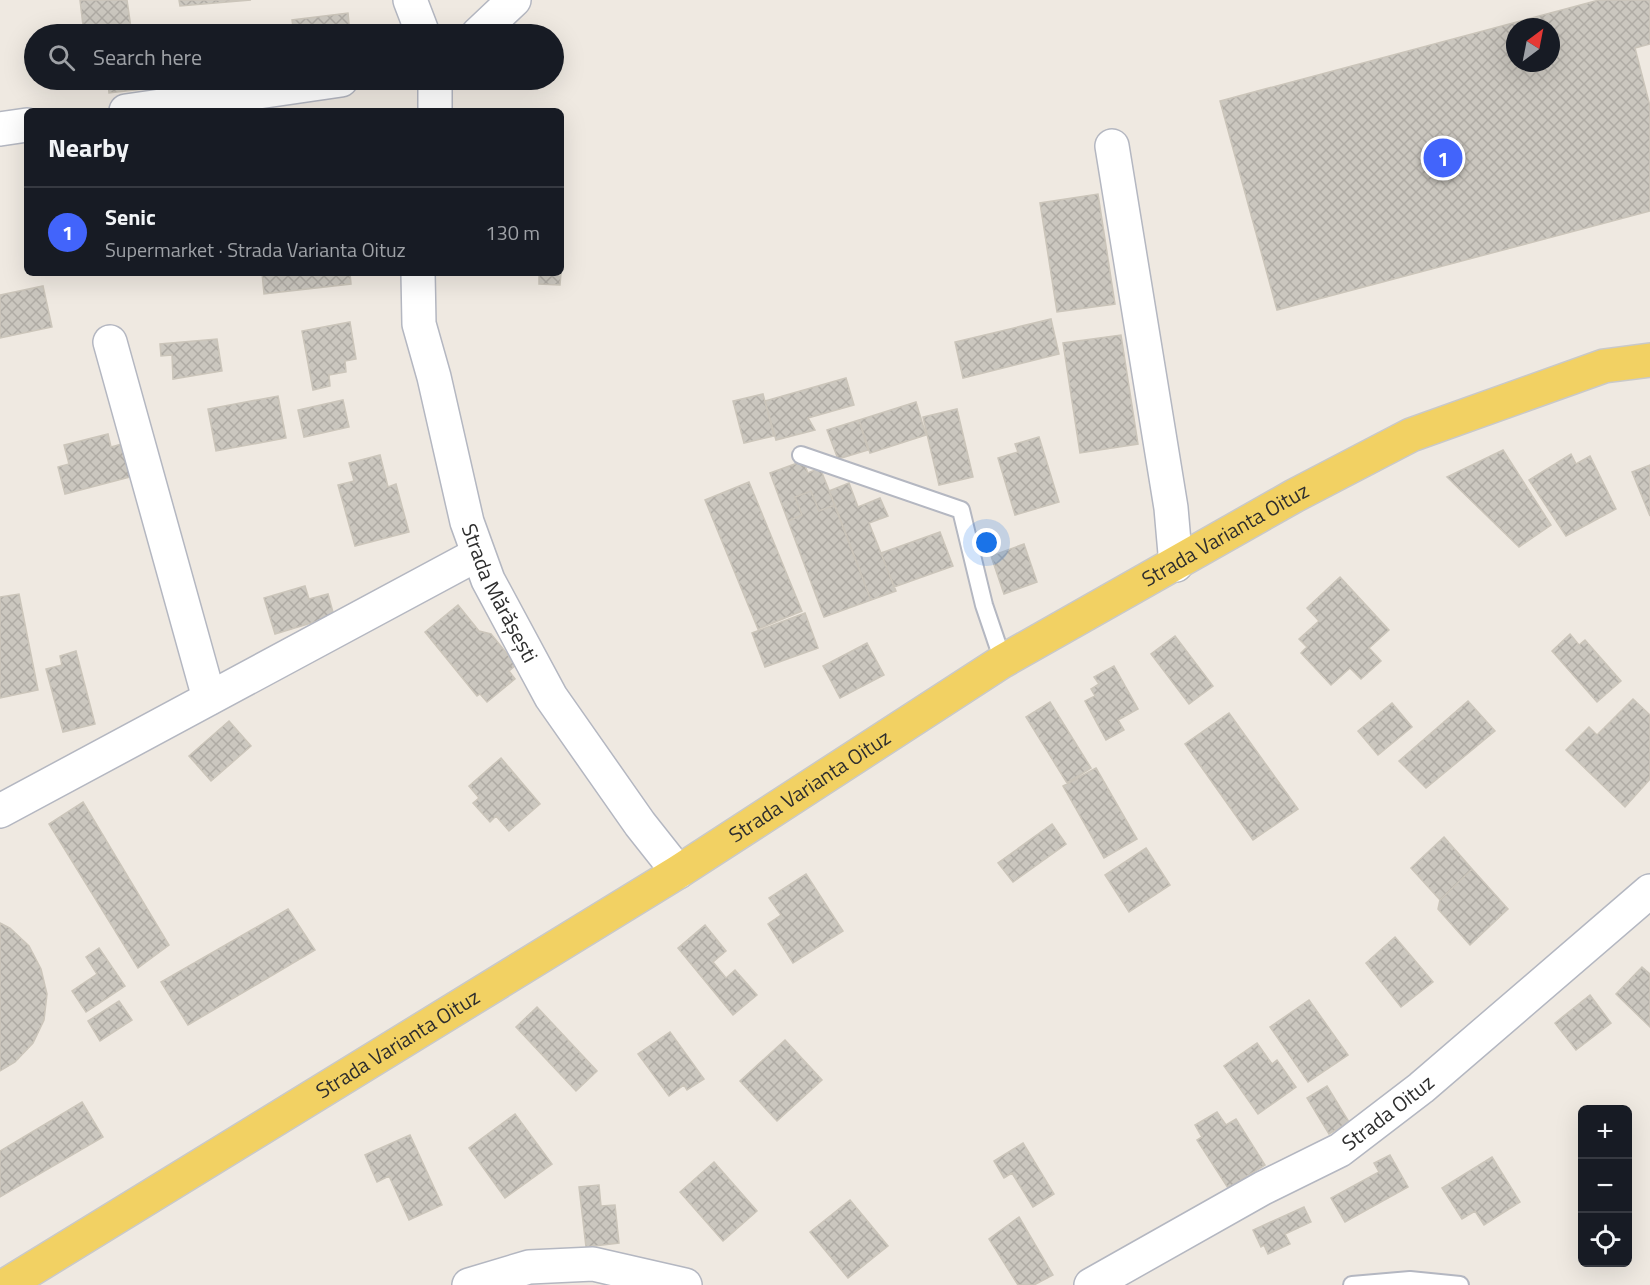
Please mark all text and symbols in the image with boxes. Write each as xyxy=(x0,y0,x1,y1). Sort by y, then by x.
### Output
north arrow xyxy=(1506,18,1560,72)
search box xyxy=(24,24,564,90)
text: Search here xyxy=(93,40,202,74)
icon: search xyxy=(45,41,78,74)
text: Nearby xyxy=(48,128,129,167)
pin: 1 xyxy=(1424,136,1462,180)
text: Senic xyxy=(105,200,156,234)
text: 1 xyxy=(62,217,73,248)
text: 130 m xyxy=(485,217,540,248)
text: Supermarket · Strada Varianta Oituz xyxy=(105,234,406,265)
street label: Strada Varianta Oituz xyxy=(1135,474,1314,594)
street label: Strada Mărășești xyxy=(454,519,547,668)
your location xyxy=(972,528,1001,557)
street label: Strada Varianta Oituz xyxy=(722,721,897,850)
street label: Strada Varianta Oituz xyxy=(309,981,486,1106)
street label: Strada Oituz xyxy=(1334,1066,1441,1158)
map controls xyxy=(1578,1105,1632,1267)
button: + xyxy=(1578,1105,1632,1159)
button: − xyxy=(1578,1159,1632,1213)
button: locate xyxy=(1578,1213,1632,1267)

